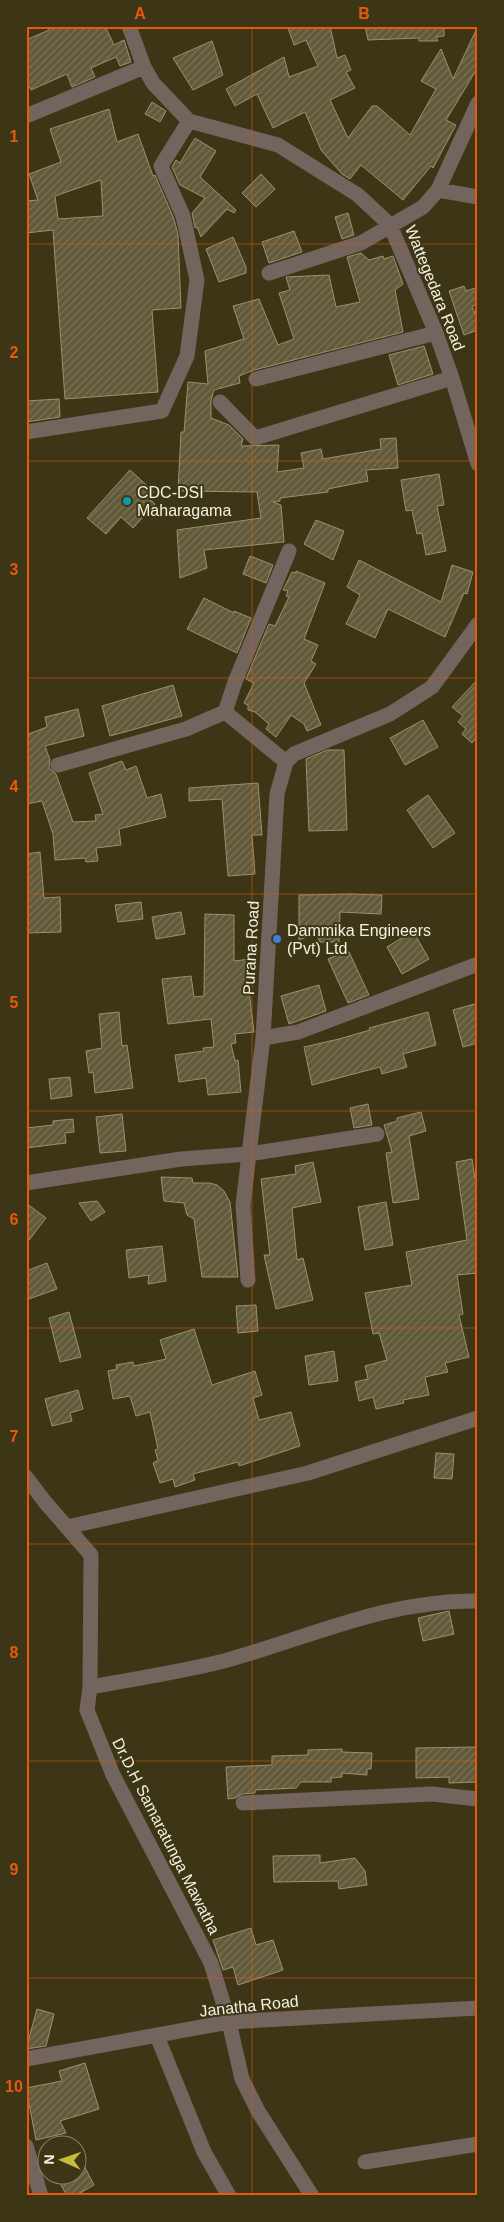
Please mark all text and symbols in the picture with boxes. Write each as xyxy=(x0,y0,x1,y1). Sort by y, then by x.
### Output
text: A xyxy=(134,5,146,22)
text: B xyxy=(358,5,370,22)
text: 1 xyxy=(10,128,19,145)
street label: Wattegedara Road xyxy=(402,223,468,353)
text: 2 xyxy=(10,344,19,361)
place label: CDC-DSI Maharagama xyxy=(137,484,231,519)
marker: CDC-DSI Maharagama xyxy=(121,495,133,507)
text: 3 xyxy=(10,561,19,578)
text: 4 xyxy=(10,778,19,795)
street label: Purana Road xyxy=(240,900,262,996)
place label: Dammika Engineers (Pvt) Ltd xyxy=(287,922,431,957)
marker: Dammika Engineers (Pvt) Ltd xyxy=(271,933,283,945)
text: 5 xyxy=(10,994,19,1011)
text: 6 xyxy=(10,1211,19,1228)
text: 7 xyxy=(10,1428,19,1445)
text: 8 xyxy=(10,1644,19,1661)
street label: Dr.D.H Samaratunga Mawatha xyxy=(109,1735,223,1937)
text: 9 xyxy=(10,1861,19,1878)
street label: Janatha Road xyxy=(199,1992,299,2020)
text: 10 xyxy=(5,2078,23,2095)
north arrow xyxy=(38,2134,88,2184)
text: N xyxy=(41,2154,57,2165)

